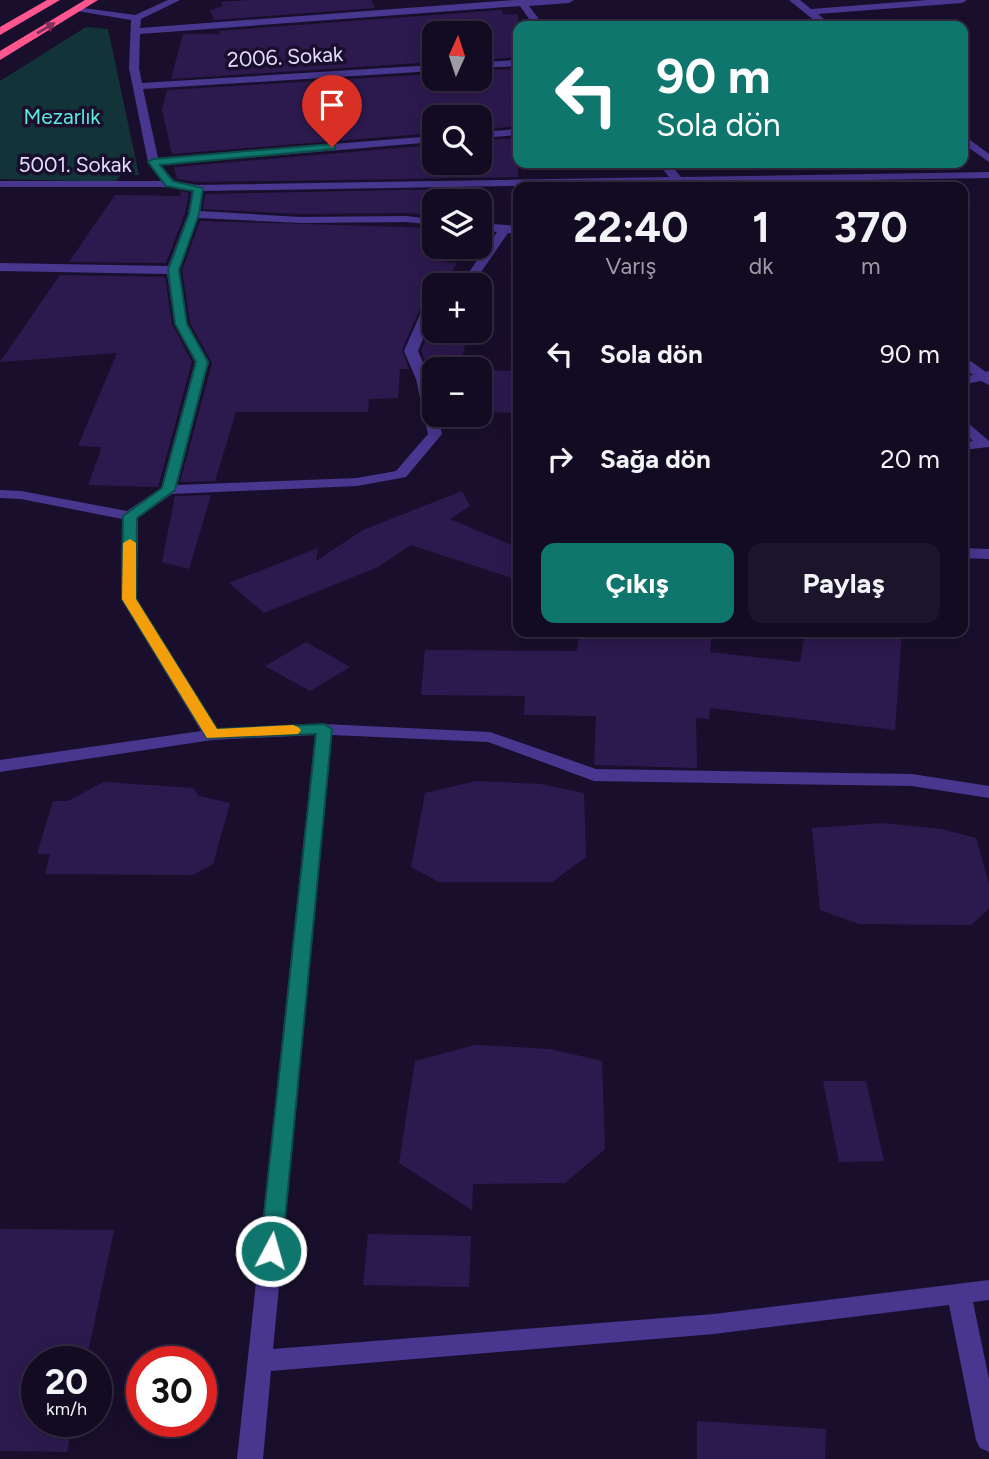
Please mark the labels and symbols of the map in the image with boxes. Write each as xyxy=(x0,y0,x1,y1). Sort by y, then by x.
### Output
north arrow xyxy=(422,21,492,91)
one-way arrow xyxy=(37,22,56,34)
street label: 2006. Sokak xyxy=(226,41,344,72)
pin xyxy=(302,75,362,147)
park label: Mezarlık xyxy=(23,104,101,129)
street label: 5001. Sokak xyxy=(18,152,132,177)
position arrow xyxy=(234,1214,308,1288)
speed limit sign: 30 xyxy=(126,1346,217,1437)

